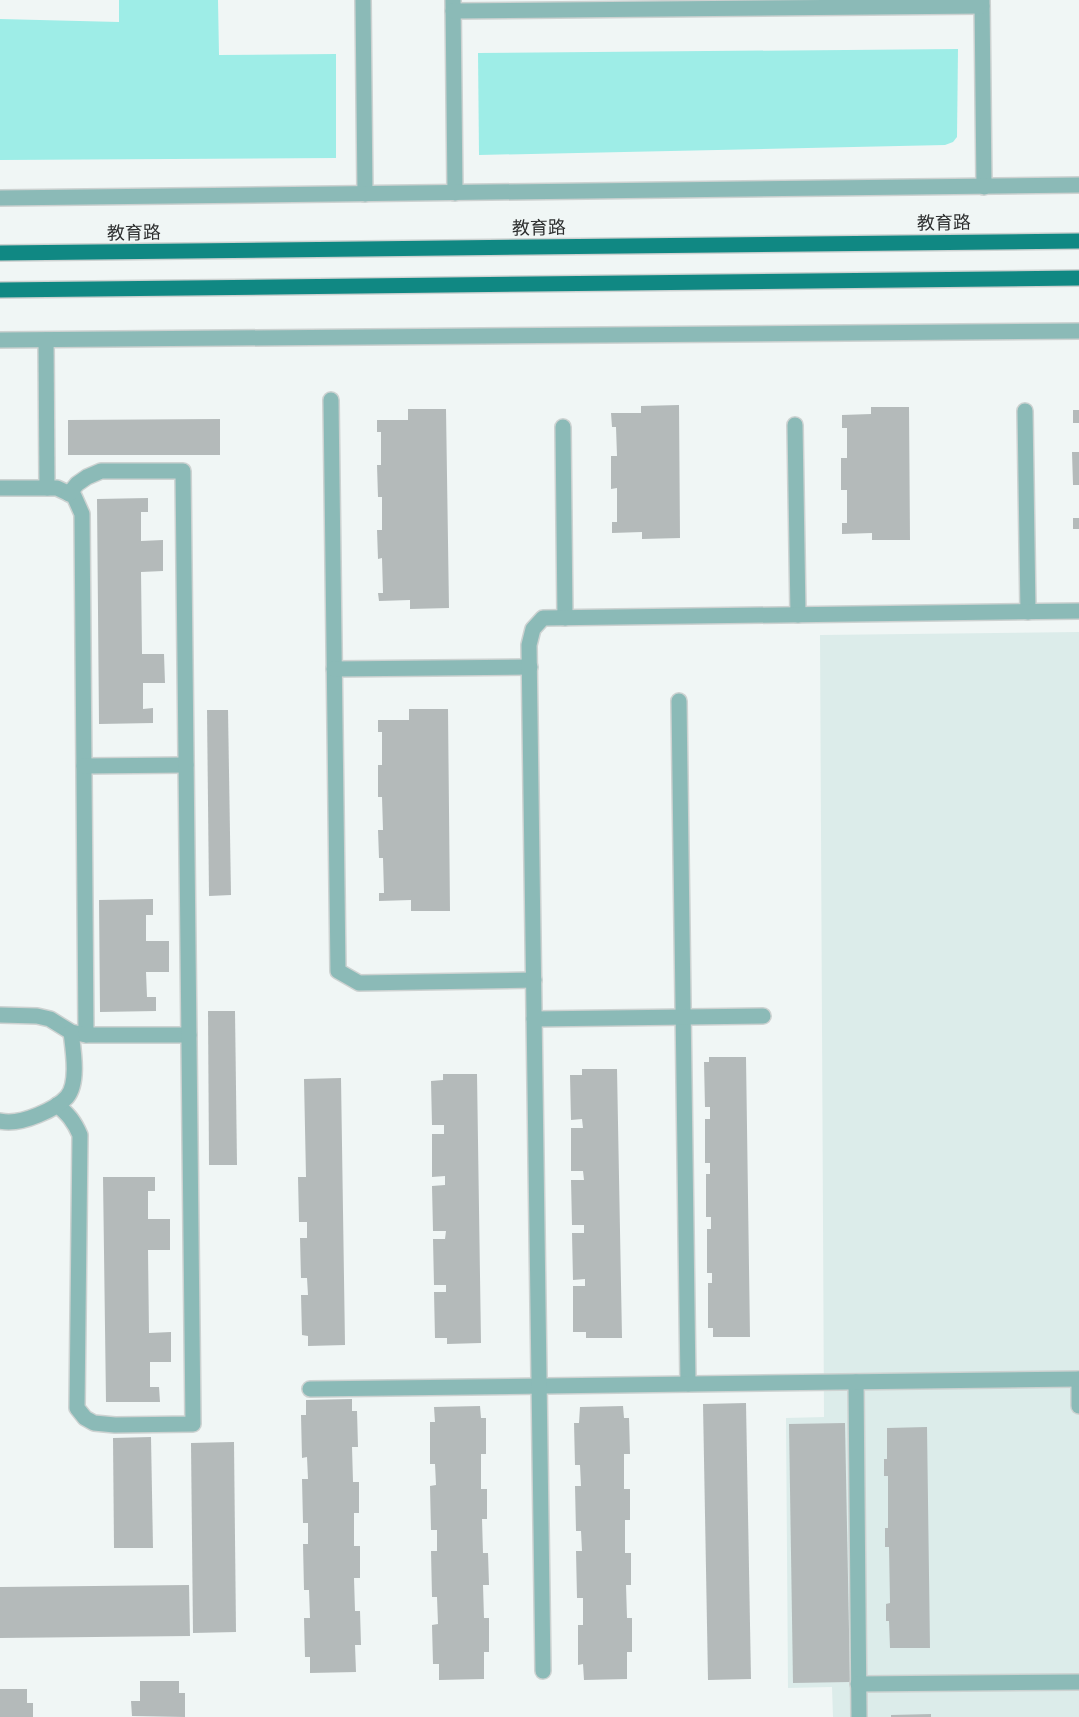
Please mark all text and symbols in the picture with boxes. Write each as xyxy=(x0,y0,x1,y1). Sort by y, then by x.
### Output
street label: 教育路 xyxy=(917,211,971,233)
street label: 教育路 xyxy=(512,216,566,238)
street label: 教育路 xyxy=(107,221,161,243)

